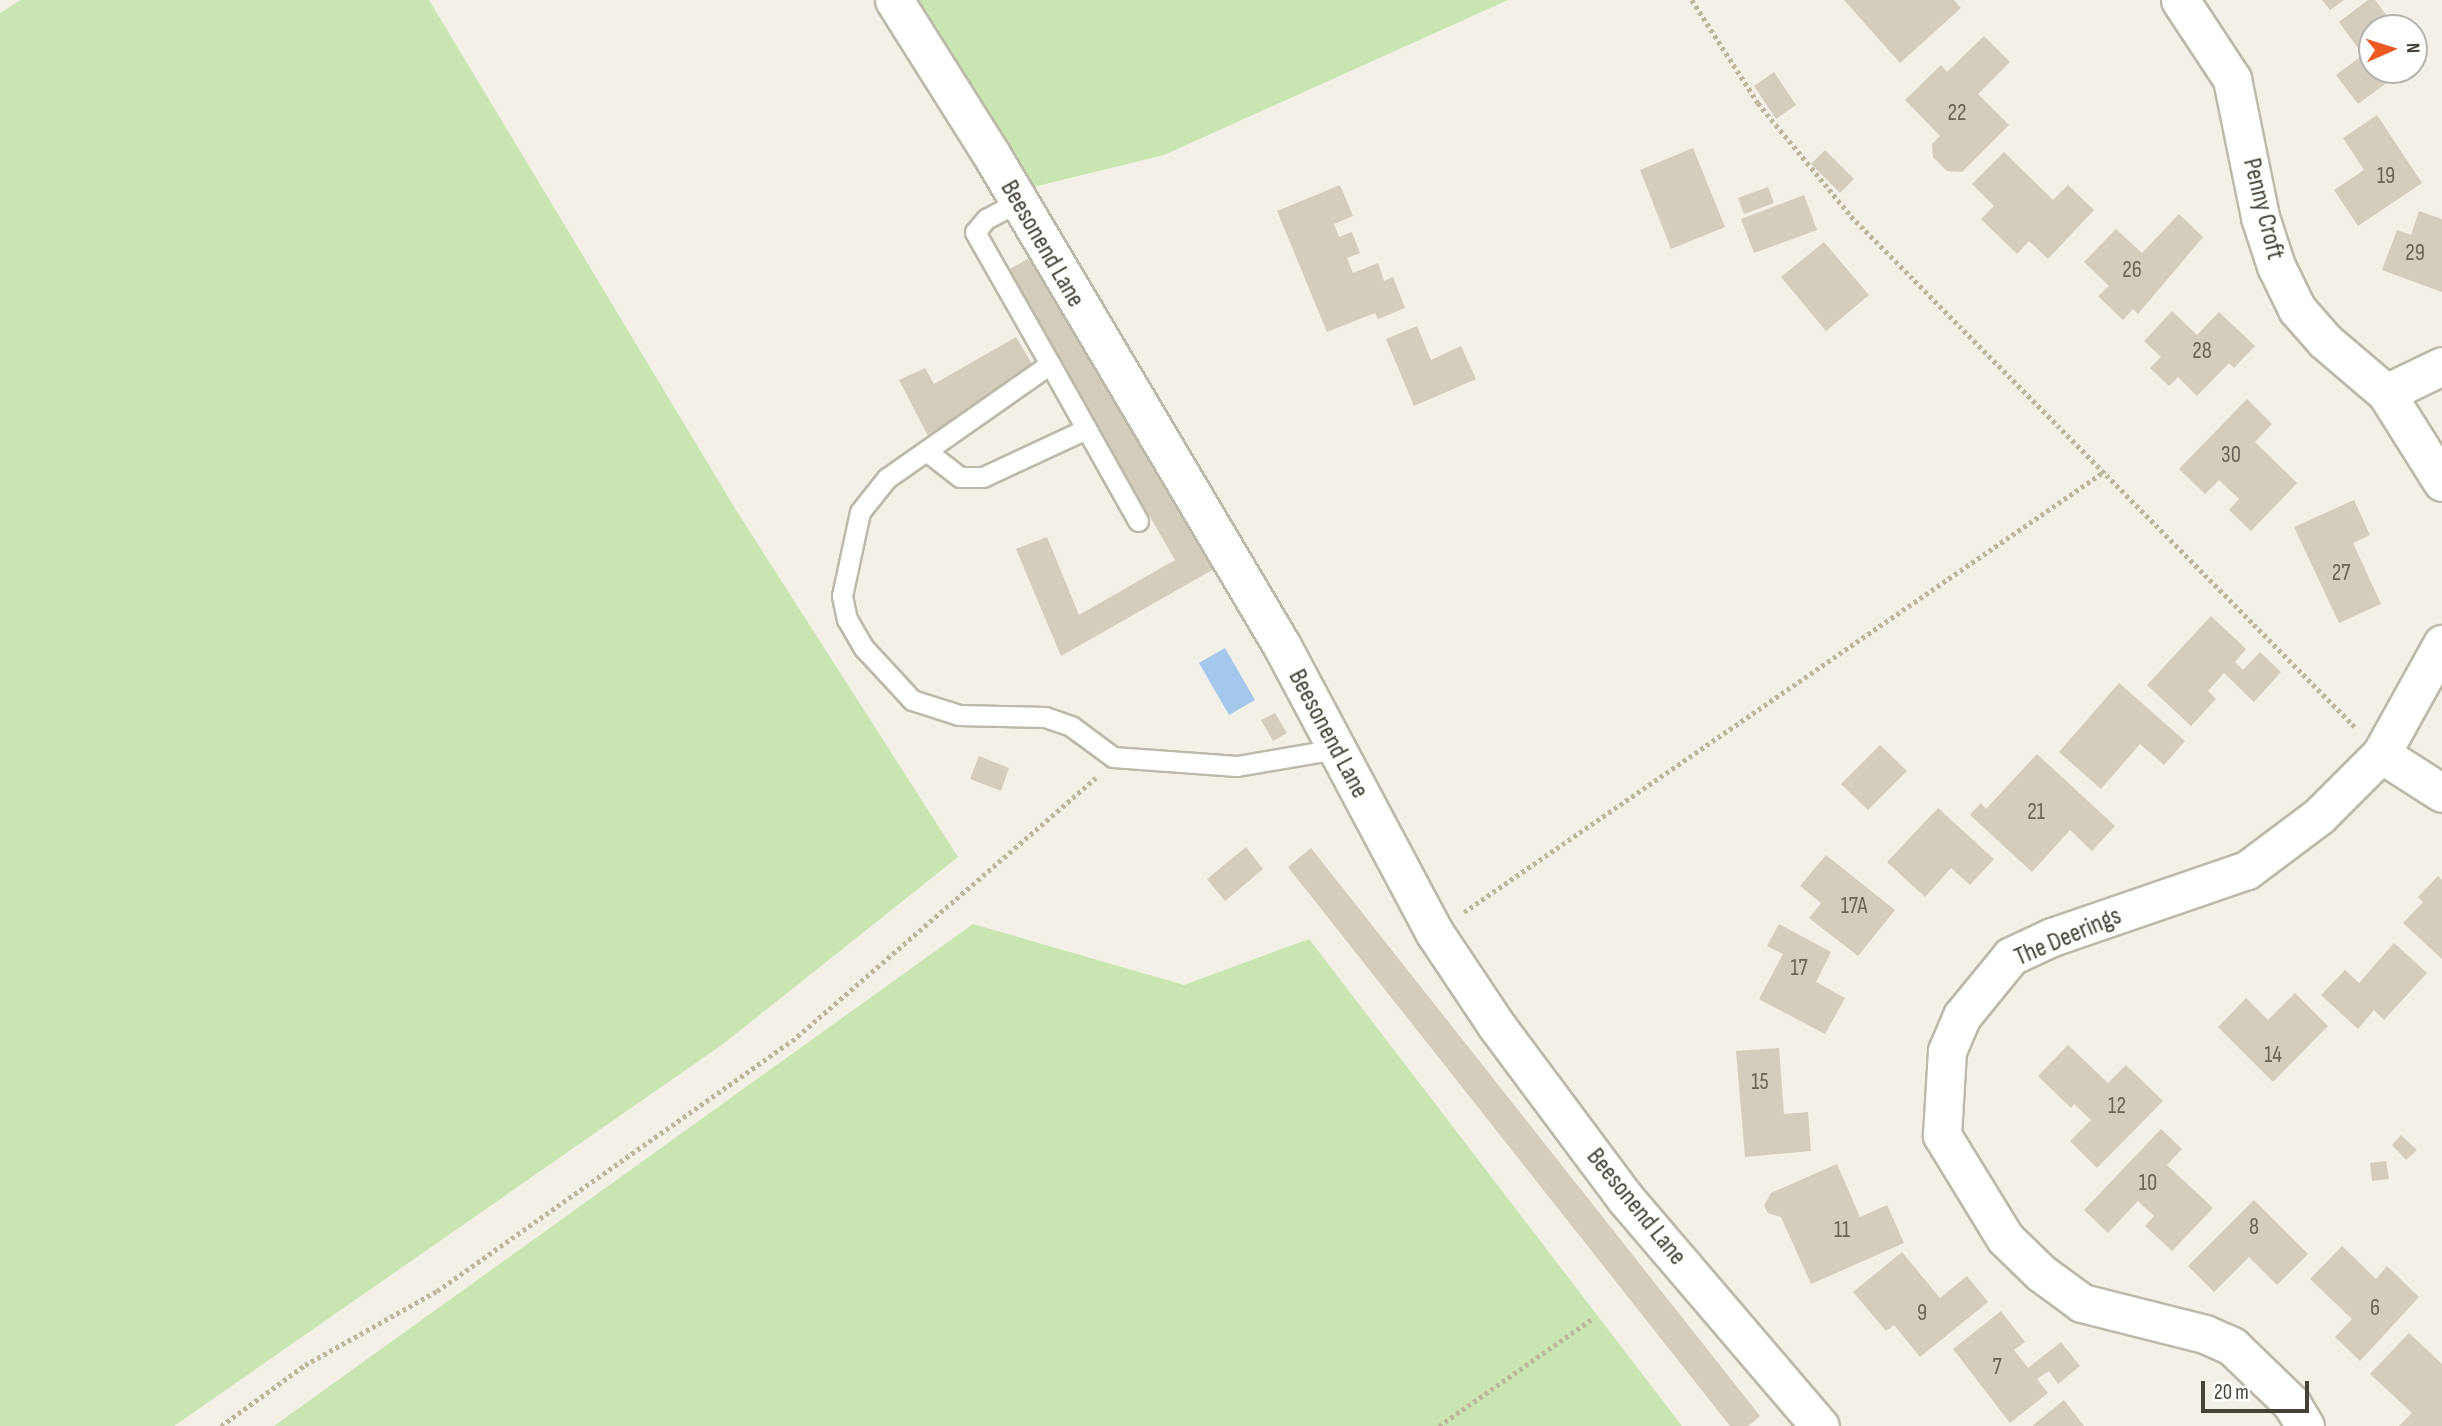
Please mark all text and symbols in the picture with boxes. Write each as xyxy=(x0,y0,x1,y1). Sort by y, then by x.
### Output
north arrow xyxy=(2358,14,2428,84)
text: N xyxy=(2401,42,2424,54)
house number: 22 xyxy=(1948,99,1966,127)
street label: Penny Croft xyxy=(2235,155,2291,263)
house number: 19 xyxy=(2377,162,2395,190)
street label: Beesonend Lane xyxy=(993,175,1091,313)
house number: 29 xyxy=(2405,239,2425,267)
house number: 26 xyxy=(2122,256,2142,284)
house number: 28 xyxy=(2192,337,2212,365)
house number: 30 xyxy=(2221,441,2241,469)
house number: 27 xyxy=(2332,559,2350,587)
street label: Beesonend Lane xyxy=(1281,664,1375,804)
house number: 21 xyxy=(2027,798,2045,826)
house number: 17A xyxy=(1841,892,1867,920)
street label: The Deerings xyxy=(2010,901,2126,973)
house number: 17 xyxy=(1790,954,1808,982)
house number: 14 xyxy=(2264,1041,2282,1069)
house number: 15 xyxy=(1751,1068,1769,1096)
house number: 12 xyxy=(2108,1092,2126,1120)
street label: Beesonend Lane xyxy=(1579,1142,1693,1272)
house number: 10 xyxy=(2139,1169,2157,1197)
house number: 8 xyxy=(2249,1213,2259,1241)
house number: 11 xyxy=(1834,1216,1850,1244)
house number: 6 xyxy=(2370,1294,2380,1322)
house number: 9 xyxy=(1917,1299,1927,1327)
house number: 7 xyxy=(1992,1353,2002,1381)
scale bar xyxy=(2204,1366,2312,1410)
text: 20 m xyxy=(2214,1380,2249,1405)

